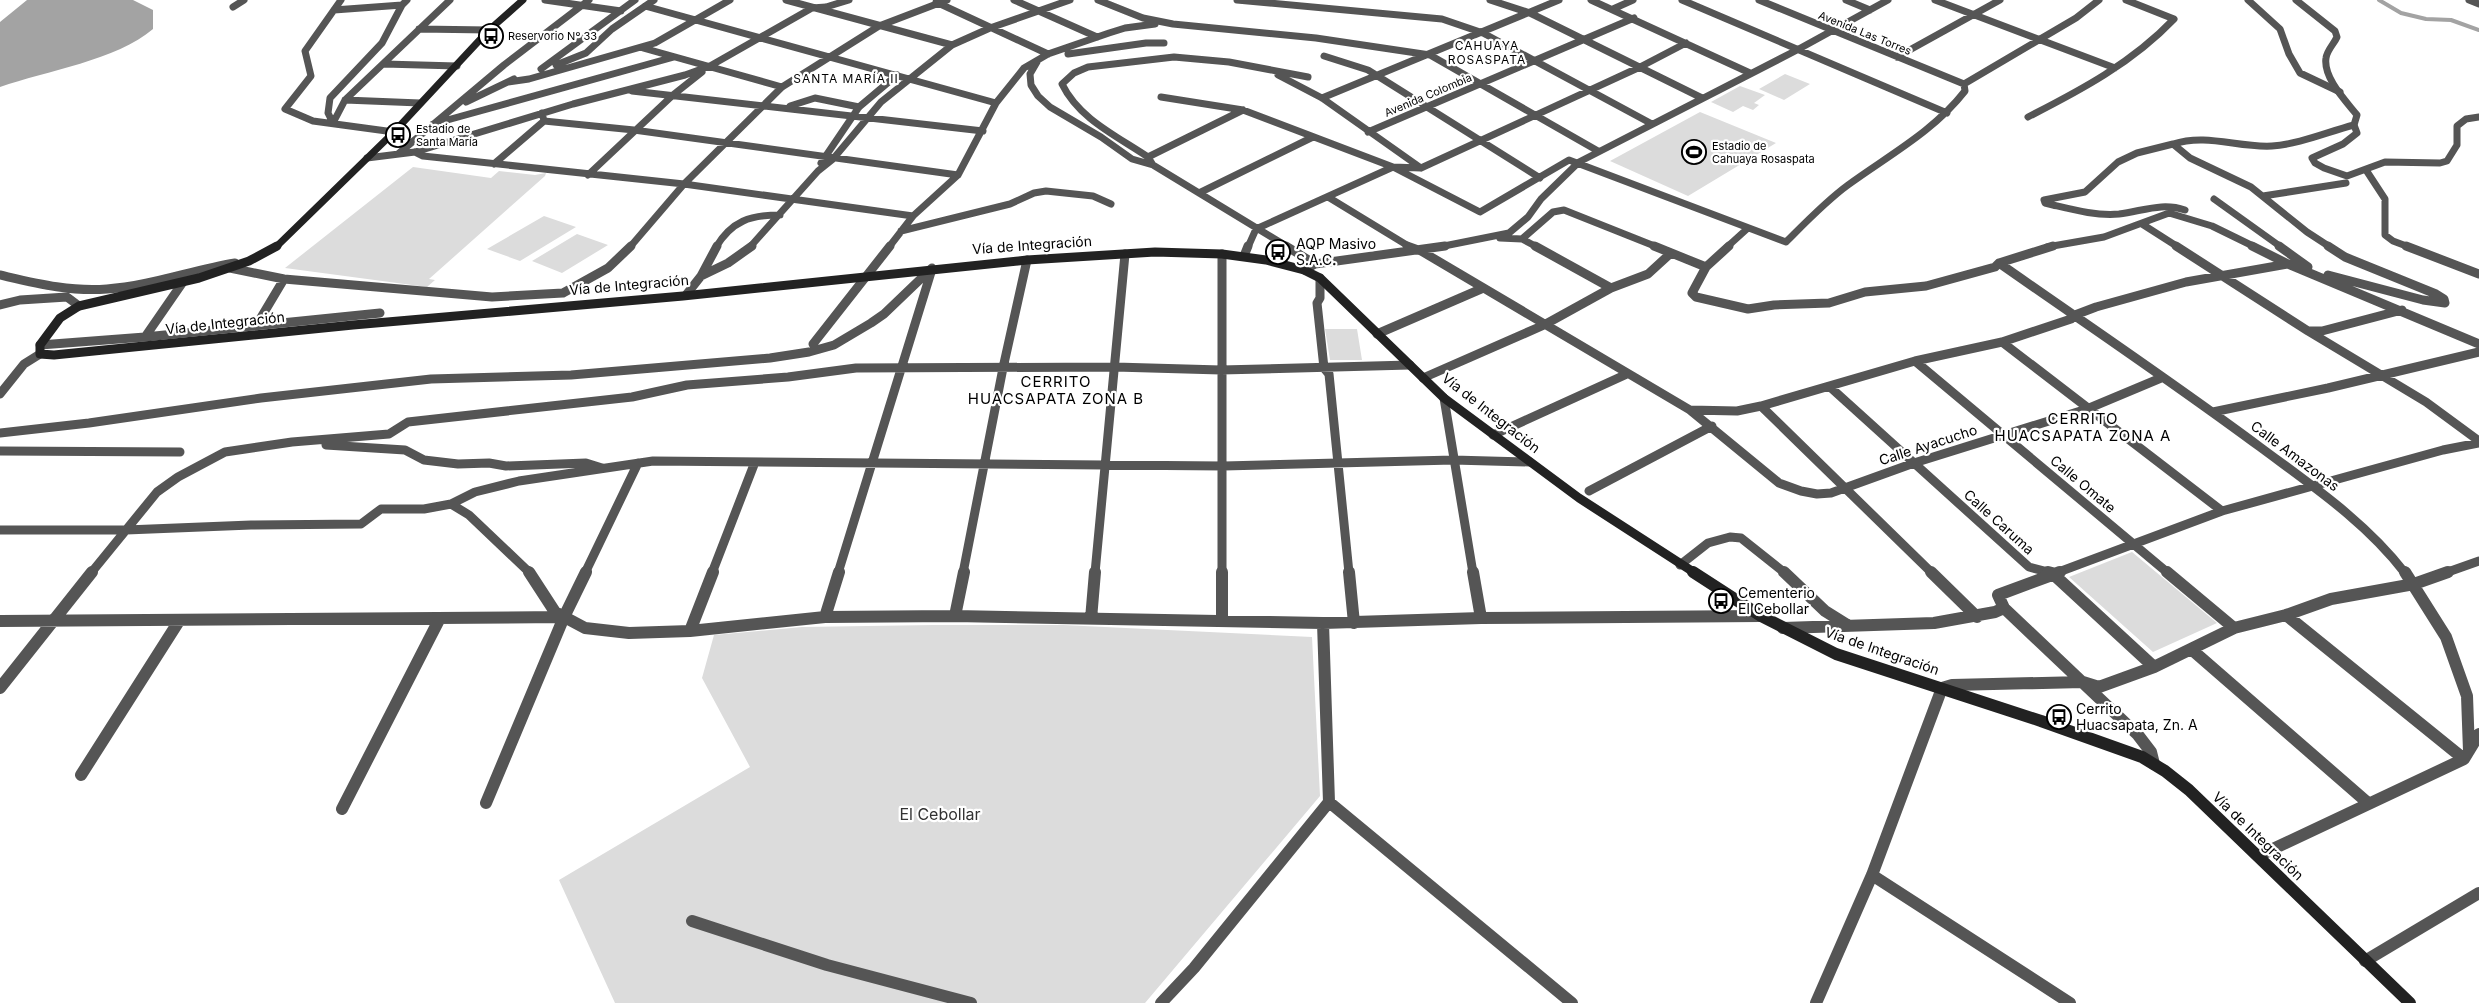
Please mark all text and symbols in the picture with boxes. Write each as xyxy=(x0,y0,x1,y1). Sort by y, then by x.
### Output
street label: Avenida Las Torres xyxy=(1816,8,1914,58)
bus stop icon: Reservorio Nº 33 xyxy=(478,23,504,49)
place label: Reservorio Nº 33 xyxy=(508,29,597,43)
district label: CAHUAYA ROSASPATA xyxy=(1448,38,1526,67)
street label: Avenida Colombia xyxy=(1382,70,1474,120)
district label: SANTA MARÍA II xyxy=(793,71,899,86)
bus stop icon: Estadio de Santa María xyxy=(385,122,411,148)
place label: Estadio de Santa María xyxy=(416,122,478,149)
sports icon: Estadio de Cahuaya Rosaspata xyxy=(1681,139,1707,165)
place label: Estadio de Cahuaya Rosaspata xyxy=(1712,139,1815,166)
street label: Vía de Integración xyxy=(972,232,1092,257)
place label: AQP Masivo S.A.C. xyxy=(1296,235,1376,268)
bus stop icon: AQP Masivo S.A.C. xyxy=(1265,239,1291,265)
street label: Vía de Integración xyxy=(568,271,689,298)
street label: Vía de Integración xyxy=(164,308,285,337)
street label: Vía de Integración xyxy=(1439,369,1544,456)
district label: CERRITO HUACSAPATA ZONA B xyxy=(968,372,1144,408)
district label: CERRITO HUACSAPATA ZONA A xyxy=(1995,409,2171,445)
street label: Calle Amazonas xyxy=(2248,417,2343,494)
street label: Calle Ayacucho xyxy=(1877,421,1979,468)
street label: Calle Omate xyxy=(2047,451,2120,516)
street label: Calle Caruma xyxy=(1961,486,2038,558)
place label: Cementerio El Cebollar xyxy=(1738,584,1815,617)
bus stop icon: Cementerio El Cebollar xyxy=(1708,588,1734,614)
street label: Vía de Integración xyxy=(1823,623,1942,678)
place label: Cerrito Huacsapata, Zn. A xyxy=(2076,700,2198,733)
bus stop icon: Cerrito Huacsapata, Zn. A xyxy=(2046,704,2072,730)
street label: Vía de Integración xyxy=(2209,788,2307,883)
park label: El Cebollar xyxy=(899,804,981,824)

